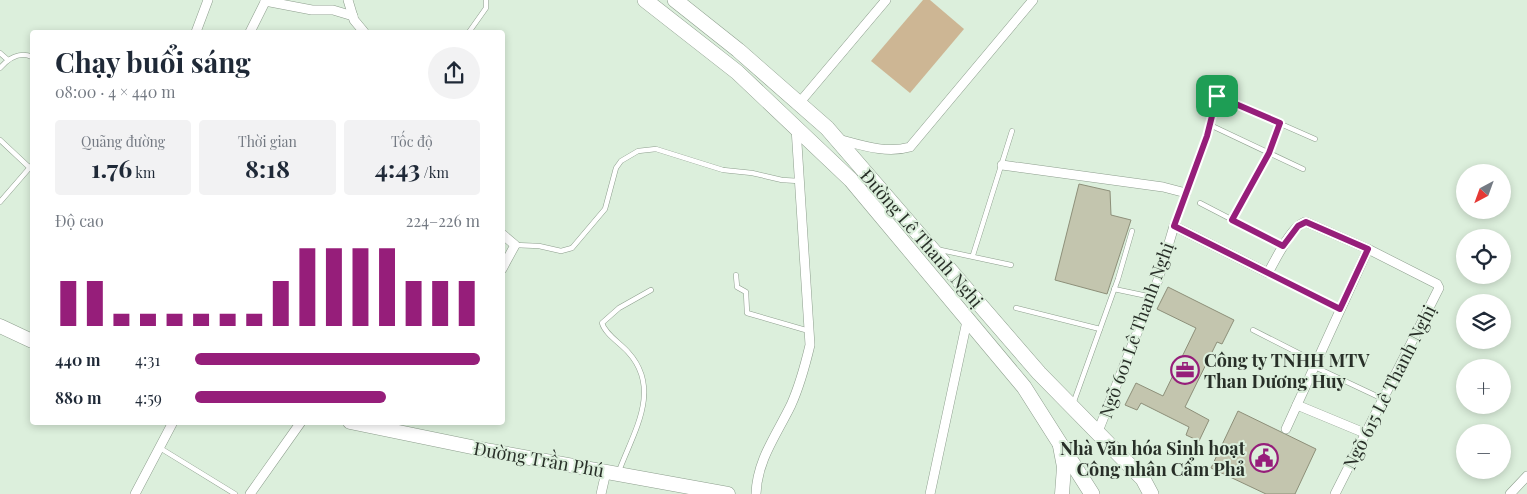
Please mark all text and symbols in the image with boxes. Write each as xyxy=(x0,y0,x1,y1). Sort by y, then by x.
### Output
text: Chạy buổi sáng xyxy=(55,43,251,80)
button: share xyxy=(428,47,480,99)
pin xyxy=(1196,75,1238,117)
text: 08:00 · 4 × 440 m xyxy=(55,81,176,102)
icon: arrive xyxy=(1203,82,1231,110)
text: Quãng đường xyxy=(81,132,165,151)
text: Thời gian xyxy=(238,132,297,151)
text: Tốc độ xyxy=(391,132,433,151)
text: 1.76 xyxy=(91,151,132,184)
text: 8:18 xyxy=(245,151,290,184)
text: 4:43 xyxy=(375,151,420,184)
text: km xyxy=(132,163,155,182)
text: /km xyxy=(420,163,449,182)
street label: Đường Lê Thanh Nghị xyxy=(855,164,989,312)
north arrow xyxy=(1456,164,1511,219)
map controls xyxy=(1456,164,1511,479)
text: Độ cao xyxy=(55,210,104,231)
text: 224–226 m xyxy=(406,210,480,231)
button: locate xyxy=(1456,229,1511,284)
street label: Ngõ 601 Lê Thanh Nghị xyxy=(1093,239,1179,421)
button: layers xyxy=(1456,294,1511,349)
street label: Ngõ 615 Lê Thanh Nghị xyxy=(1337,301,1441,473)
place label: Công ty TNHH MTV Than Dương Huy xyxy=(1204,348,1370,393)
text: 440 m xyxy=(55,349,100,370)
text: 4:31 xyxy=(135,349,160,370)
office icon: Công ty TNHH MTV Than Dương Huy xyxy=(1170,355,1200,385)
button: + xyxy=(1456,359,1511,414)
text: 880 m xyxy=(55,387,101,408)
text: 4:59 xyxy=(135,387,162,408)
button: − xyxy=(1456,424,1511,479)
street label: Đường Trần Phú xyxy=(472,434,607,482)
place label: Nhà Văn hóa Sinh hoạt Công nhân Cẩm Phả xyxy=(1060,436,1246,481)
public building icon: Nhà Văn hóa Sinh hoạt Công nhân Cẩm Phả xyxy=(1249,443,1279,473)

